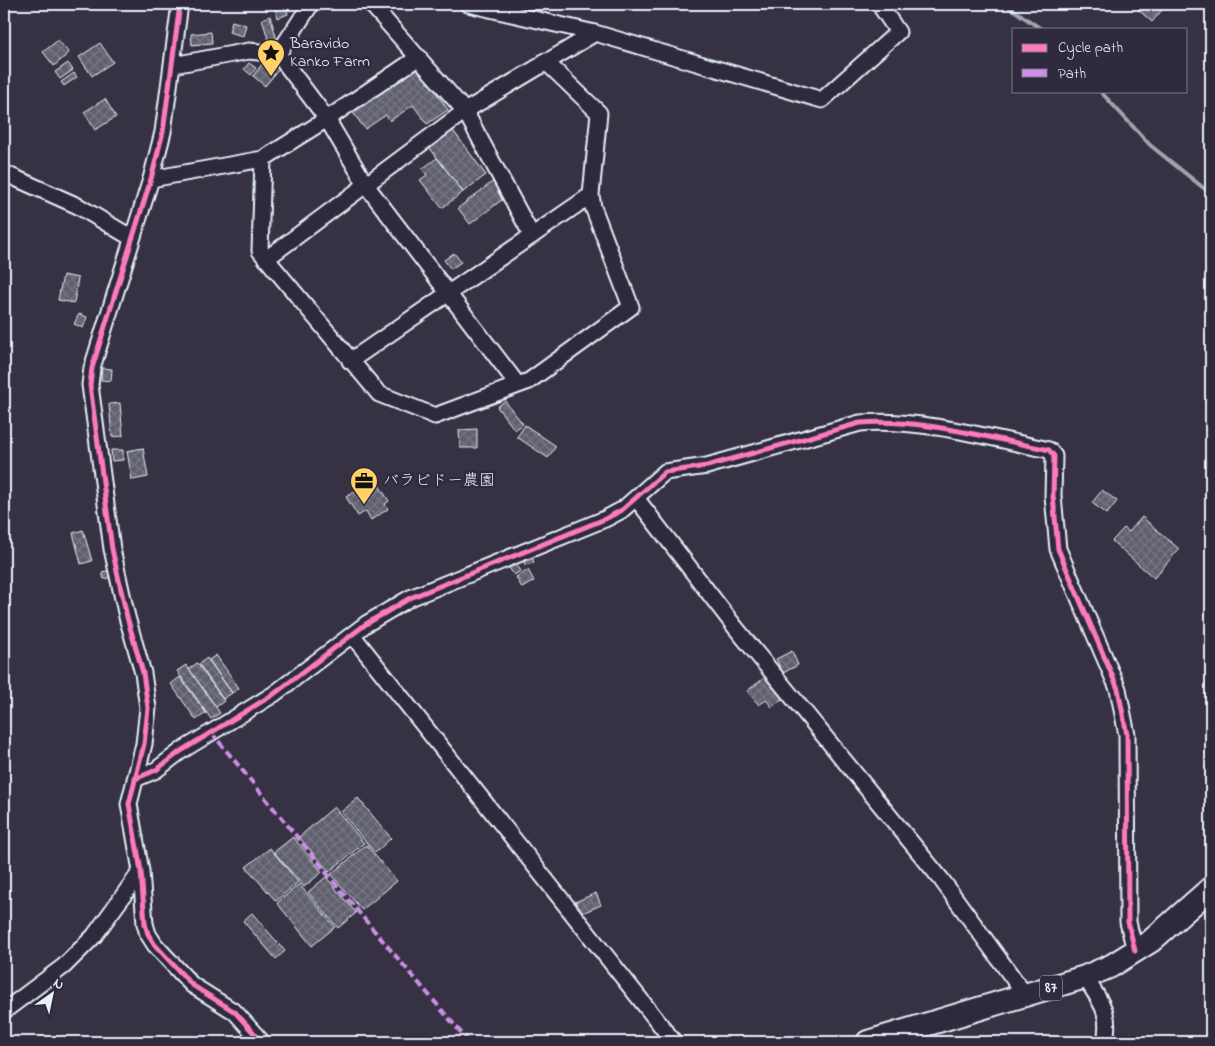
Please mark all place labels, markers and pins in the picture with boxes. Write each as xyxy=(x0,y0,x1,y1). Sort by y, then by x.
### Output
place label: Baravido Kanko Farm xyxy=(289,32,370,74)
place icon: Baravido Kanko Farm xyxy=(256,38,286,77)
office icon: バラビドー農園 xyxy=(349,466,379,505)
place label: バラビドー農園 xyxy=(383,469,495,493)

